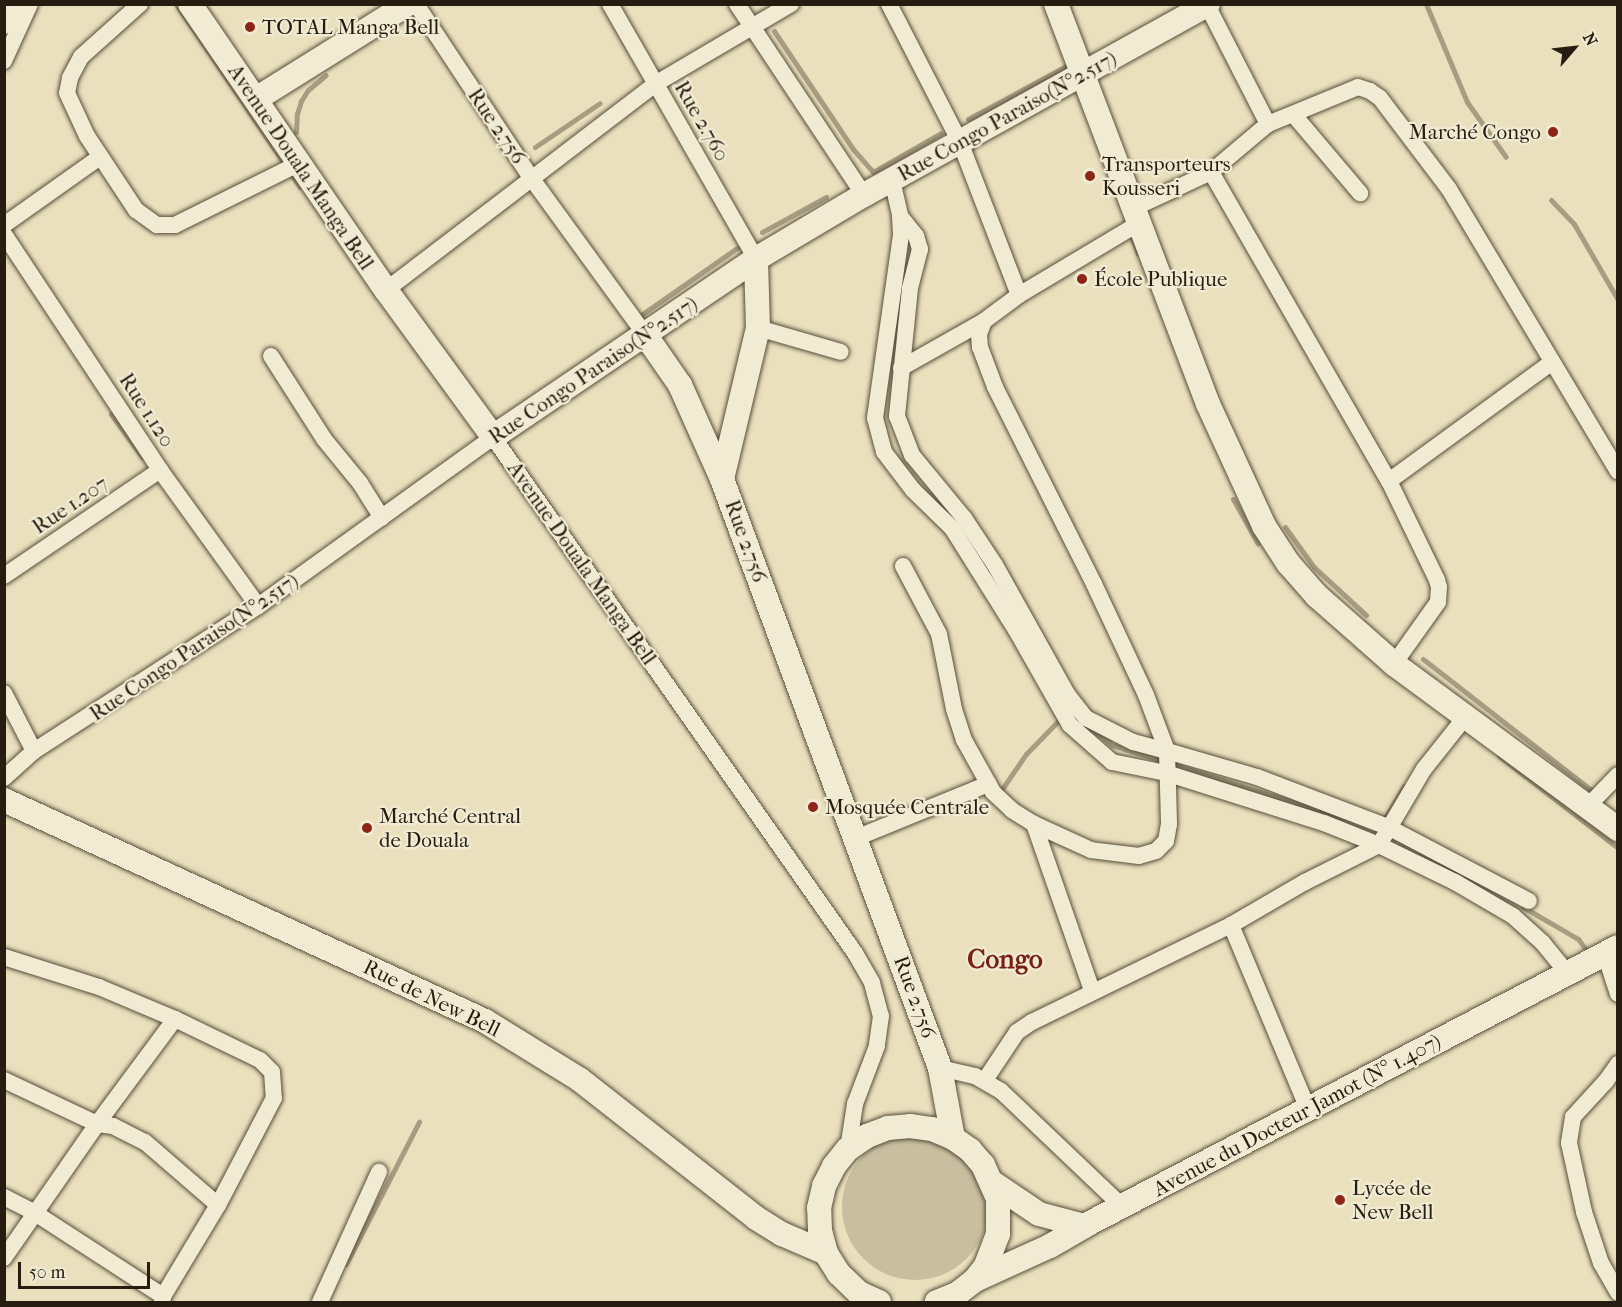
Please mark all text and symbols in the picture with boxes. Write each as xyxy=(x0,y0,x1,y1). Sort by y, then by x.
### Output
place label: TOTAL Manga Bell xyxy=(262,14,439,40)
north arrow xyxy=(1544,18,1604,78)
marker: TOTAL Manga Bell xyxy=(243,20,257,34)
text: N xyxy=(1579,29,1602,49)
street label: Rue Congo Paraiso(N°2.517) xyxy=(893,45,1121,187)
street label: Avenue Douala Manga Bell xyxy=(223,59,379,275)
street label: Rue 2.760 xyxy=(669,76,735,166)
street label: Rue 2.756 xyxy=(463,83,531,169)
place label: Marché Congo xyxy=(1409,119,1541,145)
marker: Marché Congo xyxy=(1546,125,1560,139)
place label: Transporteurs Kousseri xyxy=(1102,151,1231,201)
marker: Transporteurs Kousseri xyxy=(1083,169,1097,183)
place label: École Publique xyxy=(1094,266,1227,292)
marker: École Publique xyxy=(1075,272,1089,286)
street label: Rue Congo Paraiso(N°2.517) xyxy=(484,291,702,449)
street label: Rue 1.120 xyxy=(114,368,180,452)
street label: Avenue Douala Manga Bell xyxy=(502,456,662,670)
street label: Rue 1.207 xyxy=(27,471,113,539)
street label: Rue 2.756 xyxy=(719,496,773,586)
street label: Rue Congo Paraiso(N°2.517) xyxy=(85,568,303,726)
place label: Mosquée Centrale xyxy=(825,794,989,820)
marker: Mosquée Centrale xyxy=(806,800,820,814)
place label: Marché Central de Douala xyxy=(379,803,521,853)
marker: Marché Central de Douala xyxy=(360,821,374,835)
district label: Congo xyxy=(967,944,1043,976)
street label: Rue 2.756 xyxy=(888,952,942,1042)
street label: Rue de New Bell xyxy=(359,954,505,1042)
street label: Avenue du Docteur Jamot (N° 1.407) xyxy=(1149,1028,1445,1202)
place label: Lycée de New Bell xyxy=(1352,1175,1433,1225)
marker: Lycée de New Bell xyxy=(1333,1193,1347,1207)
scale bar xyxy=(21,1250,153,1288)
text: 50 m xyxy=(29,1262,65,1283)

